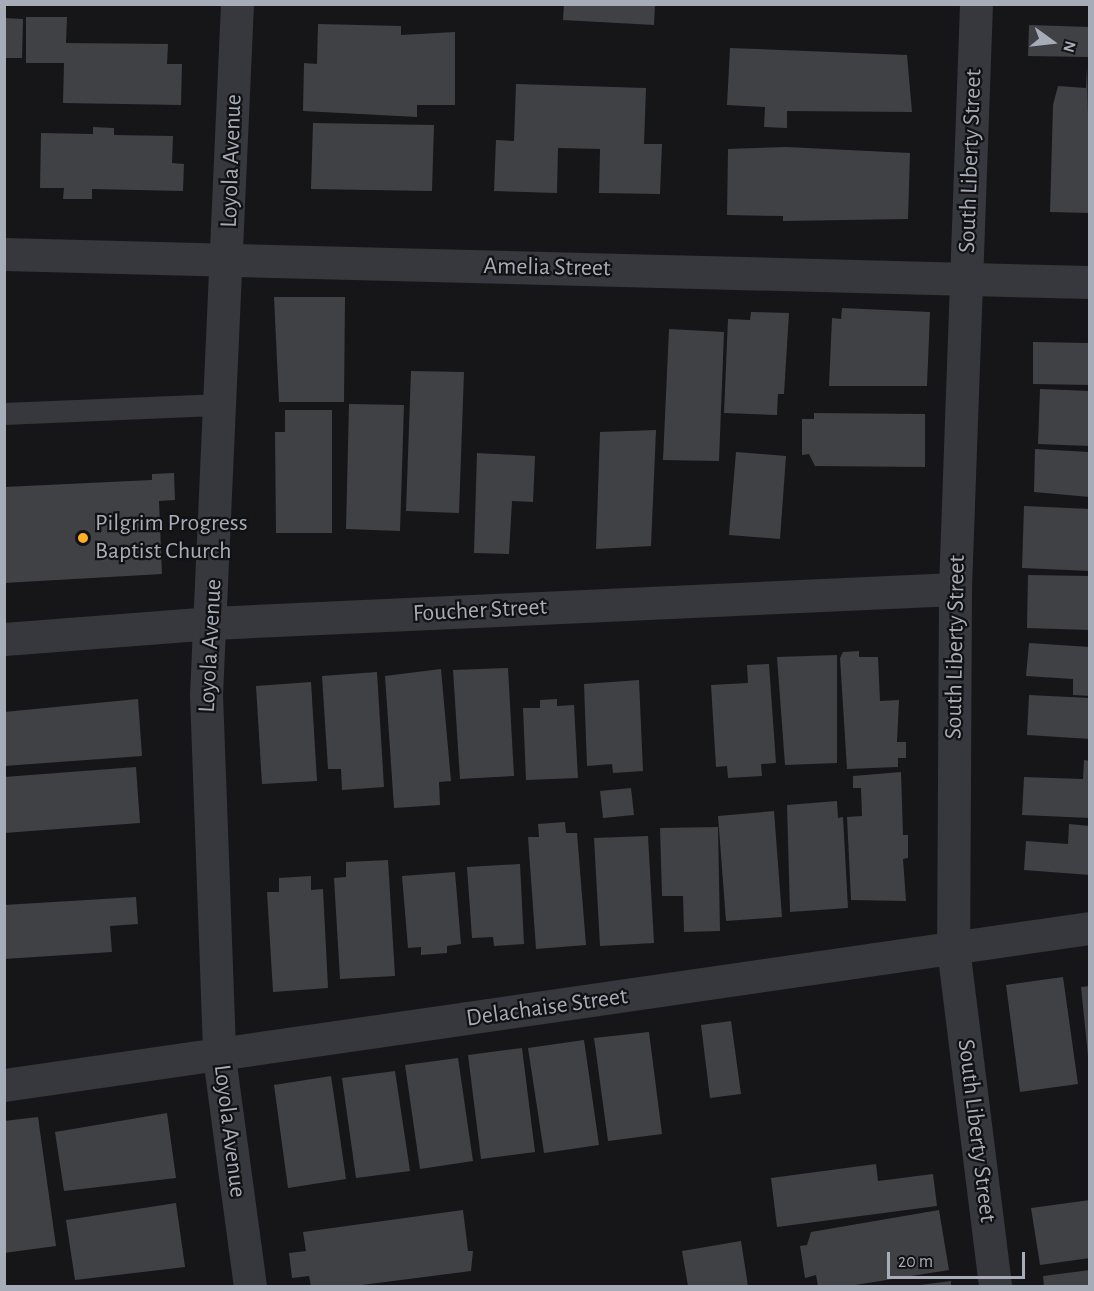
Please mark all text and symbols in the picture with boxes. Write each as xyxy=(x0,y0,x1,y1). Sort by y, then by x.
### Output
north arrow xyxy=(1022,12,1082,72)
text: N xyxy=(1060,39,1079,54)
street label: South Liberty Street xyxy=(953,68,989,254)
street label: Loyola Avenue xyxy=(215,94,249,228)
street label: Amelia Street xyxy=(483,252,611,284)
place label: Pilgrim Progress Baptist Church xyxy=(95,510,248,566)
marker: Pilgrim Progress Baptist Church xyxy=(76,531,90,545)
street label: South Liberty Street xyxy=(940,555,972,739)
street label: Loyola Avenue xyxy=(193,578,229,714)
street label: Foucher Street xyxy=(412,593,548,629)
street label: Delachaise Street xyxy=(464,982,630,1034)
street label: South Liberty Street xyxy=(950,1038,1002,1224)
street label: Loyola Avenue xyxy=(207,1063,251,1199)
scale bar xyxy=(890,1240,1028,1278)
text: 20 m xyxy=(898,1253,933,1271)

